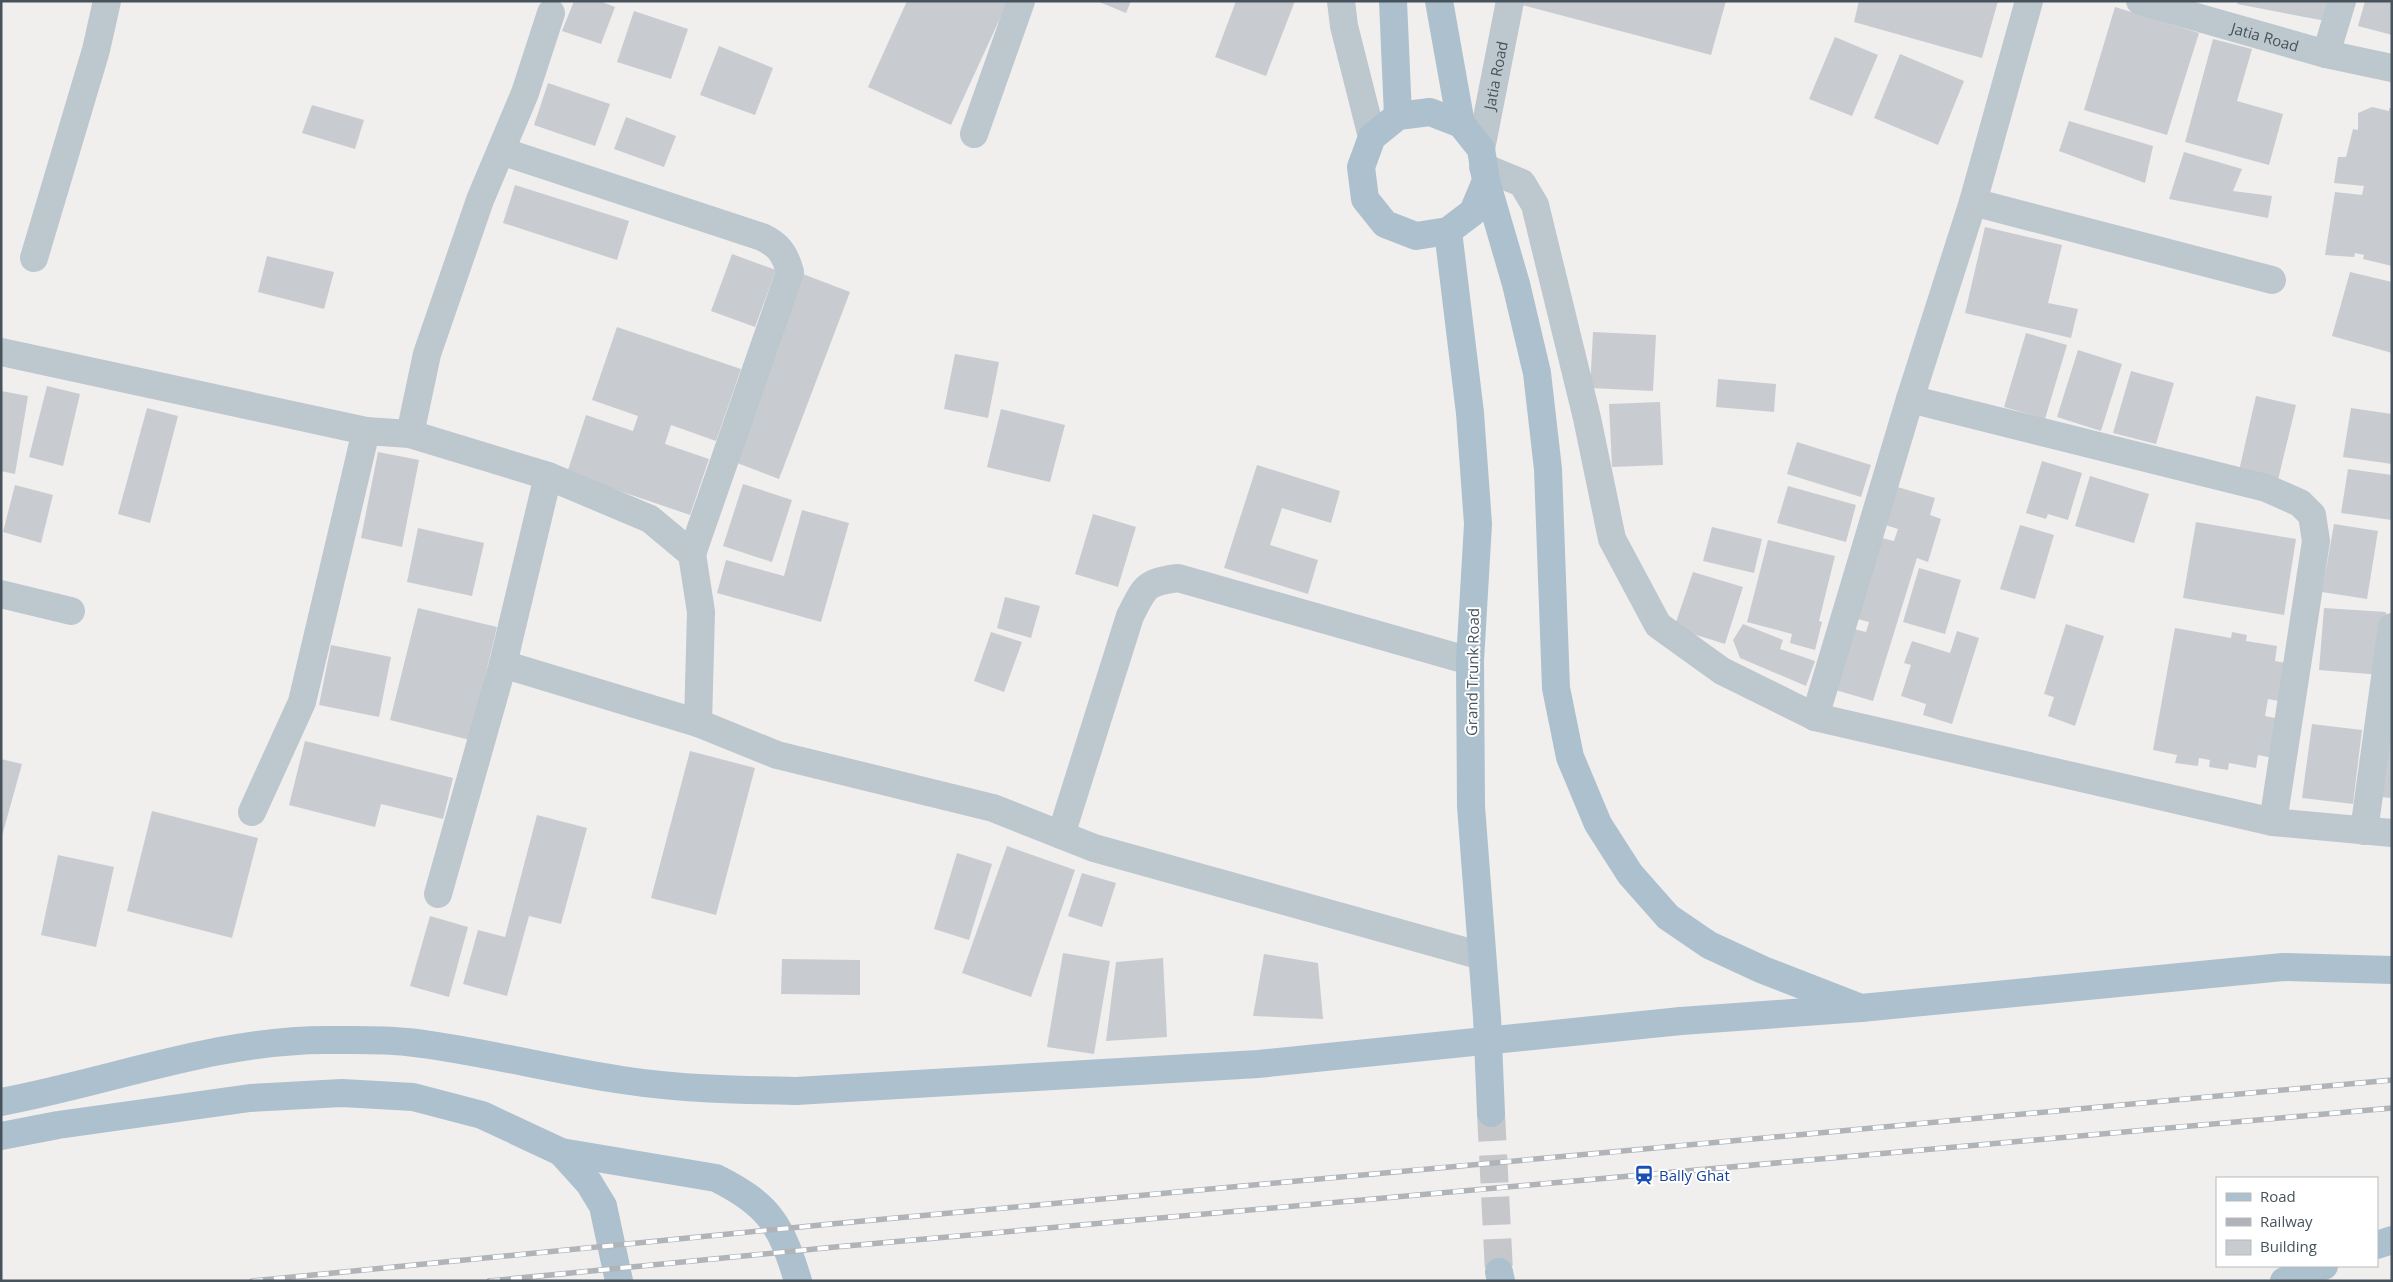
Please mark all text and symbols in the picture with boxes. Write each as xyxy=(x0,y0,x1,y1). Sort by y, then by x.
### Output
street label: Jatia Road xyxy=(2227,17,2301,56)
street label: Jatia Road xyxy=(1479,39,1512,113)
street label: Grand Trunk Road xyxy=(1461,608,1483,736)
station icon: Bally Ghat xyxy=(1633,1164,1655,1186)
place label: Bally Ghat xyxy=(1659,1165,1730,1185)
legend xyxy=(2216,1177,2378,1267)
text: Road xyxy=(2260,1186,2296,1206)
text: Railway xyxy=(2260,1211,2313,1231)
text: Building xyxy=(2260,1236,2317,1256)

